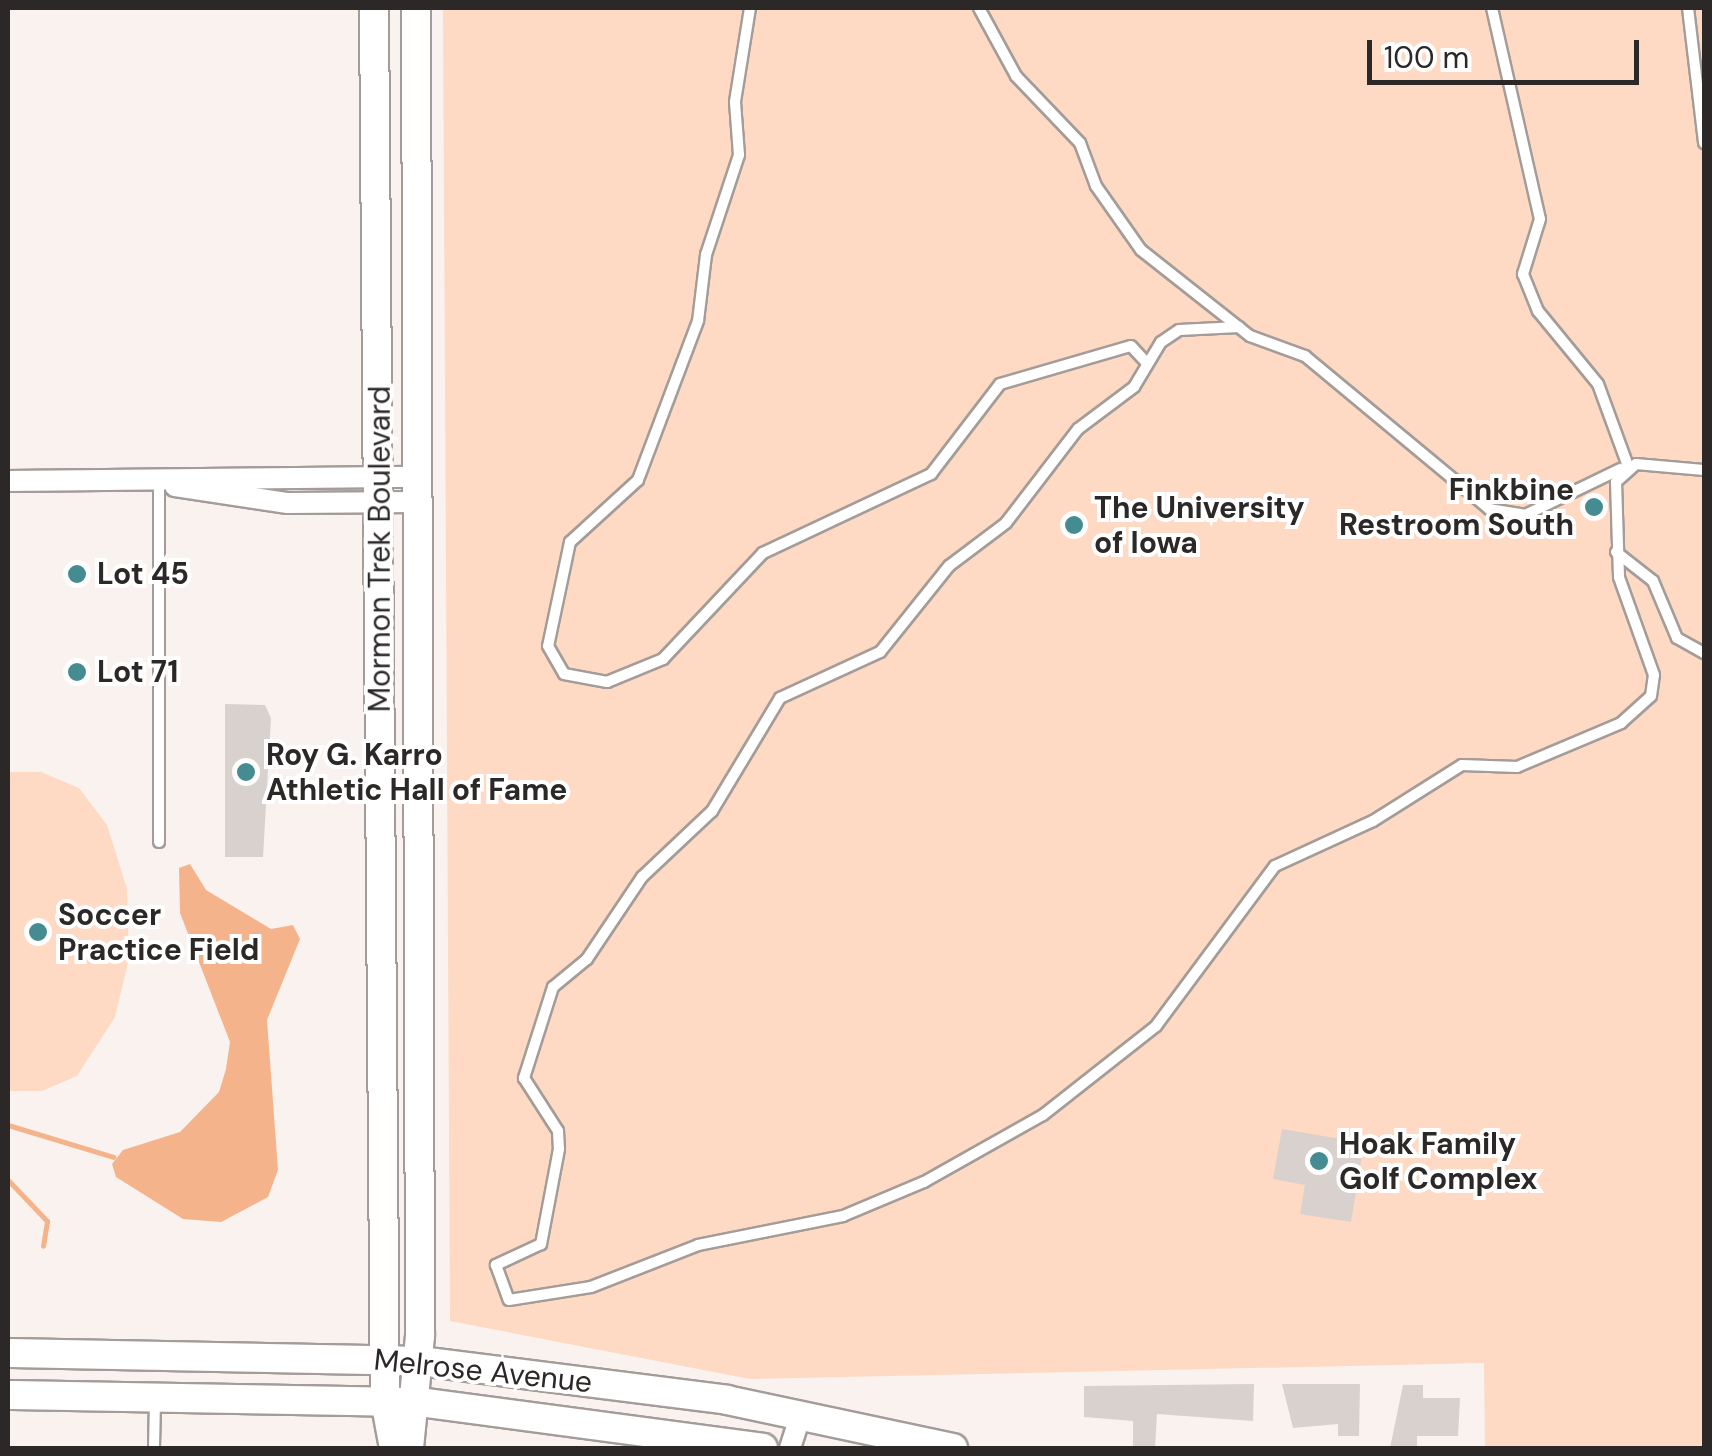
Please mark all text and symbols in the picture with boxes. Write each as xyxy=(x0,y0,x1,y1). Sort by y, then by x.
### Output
scale bar xyxy=(1372,20,1644,82)
text: 100 m xyxy=(1384,38,1469,77)
street label: Mormon Trek Boulevard xyxy=(362,386,398,712)
place label: Finkbine Restroom South xyxy=(1339,472,1574,542)
place label: The University of Iowa xyxy=(1094,490,1305,560)
marker: Finkbine Restroom South xyxy=(1583,496,1605,518)
marker: The University of Iowa xyxy=(1063,514,1085,536)
place label: Lot 45 xyxy=(97,556,189,592)
marker: Lot 45 xyxy=(66,563,88,585)
place label: Lot 71 xyxy=(97,654,178,690)
marker: Lot 71 xyxy=(66,661,88,683)
place label: Roy G. Karro Athletic Hall of Fame xyxy=(266,737,567,808)
marker: Roy G. Karro Athletic Hall of Fame xyxy=(235,761,257,783)
place label: Soccer Practice Field xyxy=(58,897,259,968)
marker: Soccer Practice Field xyxy=(27,921,49,943)
place label: Hoak Family Golf Complex xyxy=(1339,1126,1537,1196)
marker: Hoak Family Golf Complex xyxy=(1308,1150,1330,1172)
street label: Melrose Avenue xyxy=(372,1342,594,1400)

